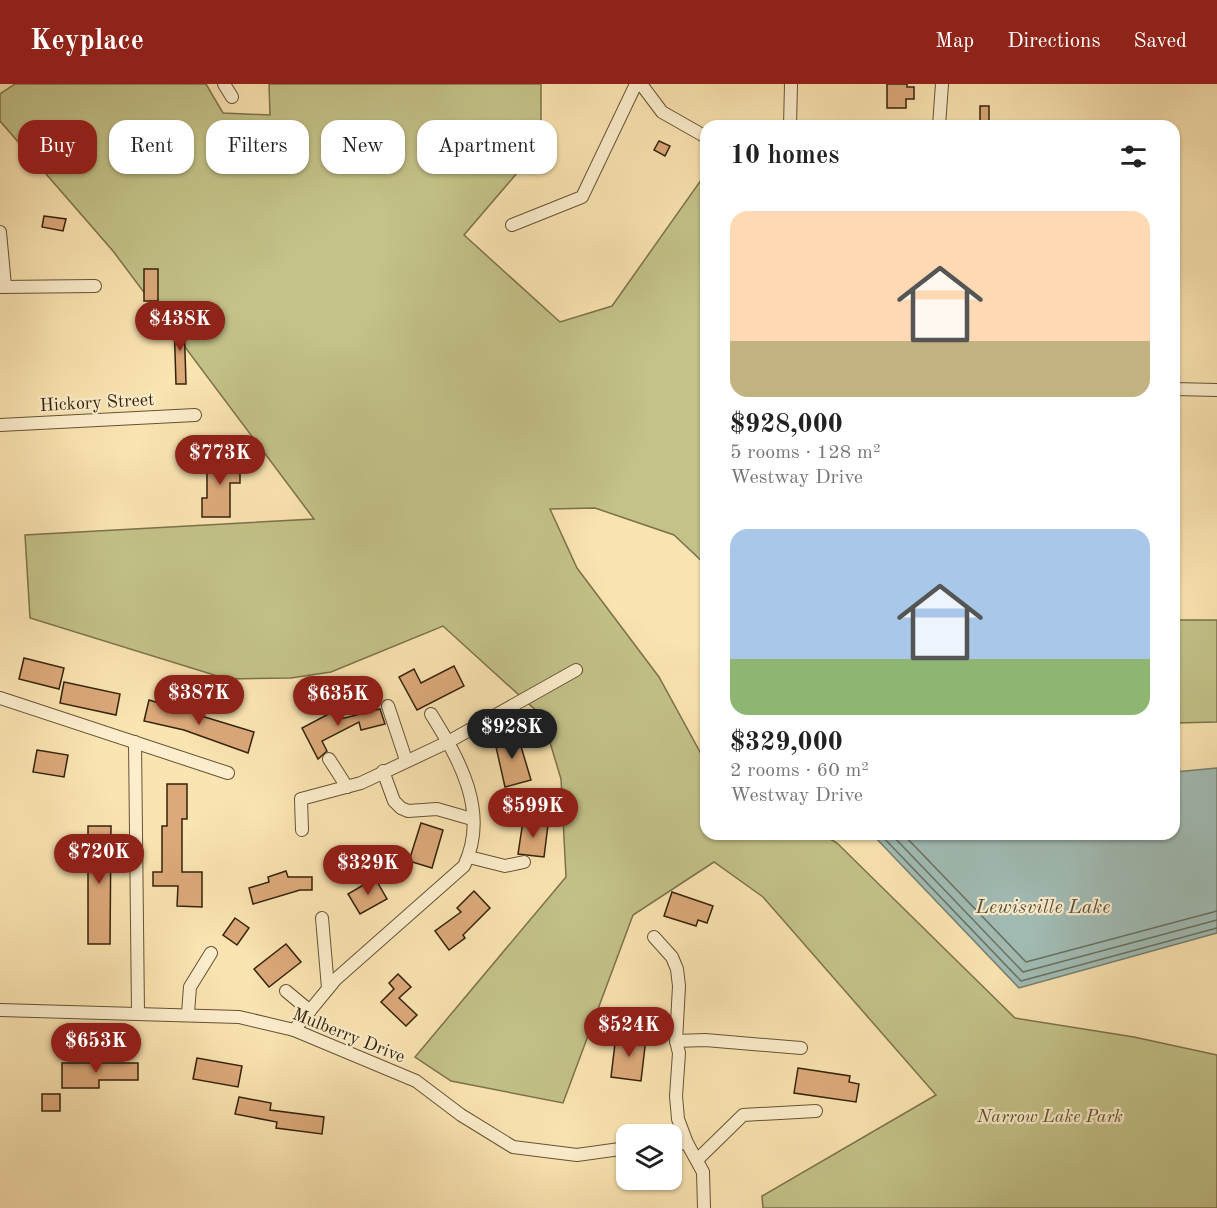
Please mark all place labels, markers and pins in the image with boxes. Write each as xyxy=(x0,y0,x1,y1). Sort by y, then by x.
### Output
pin: $438K xyxy=(138,301,222,352)
pin: $773K xyxy=(178,435,262,486)
pin: $387K xyxy=(157,675,241,726)
pin: $635K xyxy=(296,676,380,727)
pin: $928K xyxy=(470,709,554,760)
pin: $599K xyxy=(491,788,575,839)
pin: $720K xyxy=(57,834,141,885)
pin: $329K xyxy=(326,845,410,896)
pin: $524K xyxy=(587,1007,671,1058)
pin: $653K xyxy=(54,1023,138,1074)

